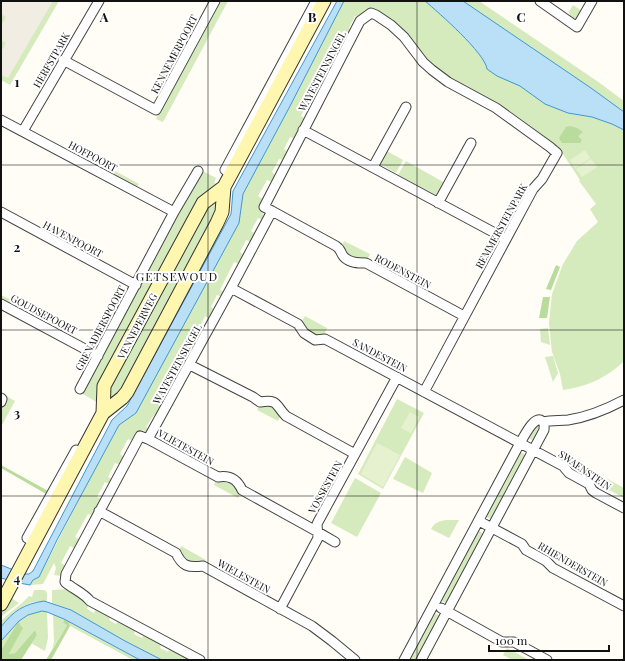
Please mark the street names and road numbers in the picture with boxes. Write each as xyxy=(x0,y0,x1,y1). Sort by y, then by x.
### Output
street label: KENNEMERPOORT xyxy=(147,12,201,96)
street label: WAYESTEINSINGEL xyxy=(294,28,349,115)
street label: HERFSTPARK xyxy=(29,29,73,90)
street label: HOFPOORT xyxy=(66,137,120,175)
street label: REMMERSTEINPARK xyxy=(472,181,530,271)
street label: HAVENPOORT xyxy=(41,217,105,261)
street label: RODENSTEIN xyxy=(372,250,434,292)
street label: GRENADIERSPOORT xyxy=(72,283,128,373)
street label: GOUDSEPOORT xyxy=(8,291,80,337)
street label: VENNEPERWEG xyxy=(113,291,160,362)
street label: WAYESTEINSINGEL xyxy=(149,321,205,407)
street label: SANDESTEIN xyxy=(350,335,410,375)
street label: VLIETESTEIN xyxy=(155,425,217,468)
street label: SWAENSTEIN xyxy=(556,447,614,493)
street label: VOSSESTEIN xyxy=(304,458,345,517)
street label: RHIENDERSTEIN xyxy=(536,538,610,590)
street label: WIELESTEIN xyxy=(214,555,273,596)

